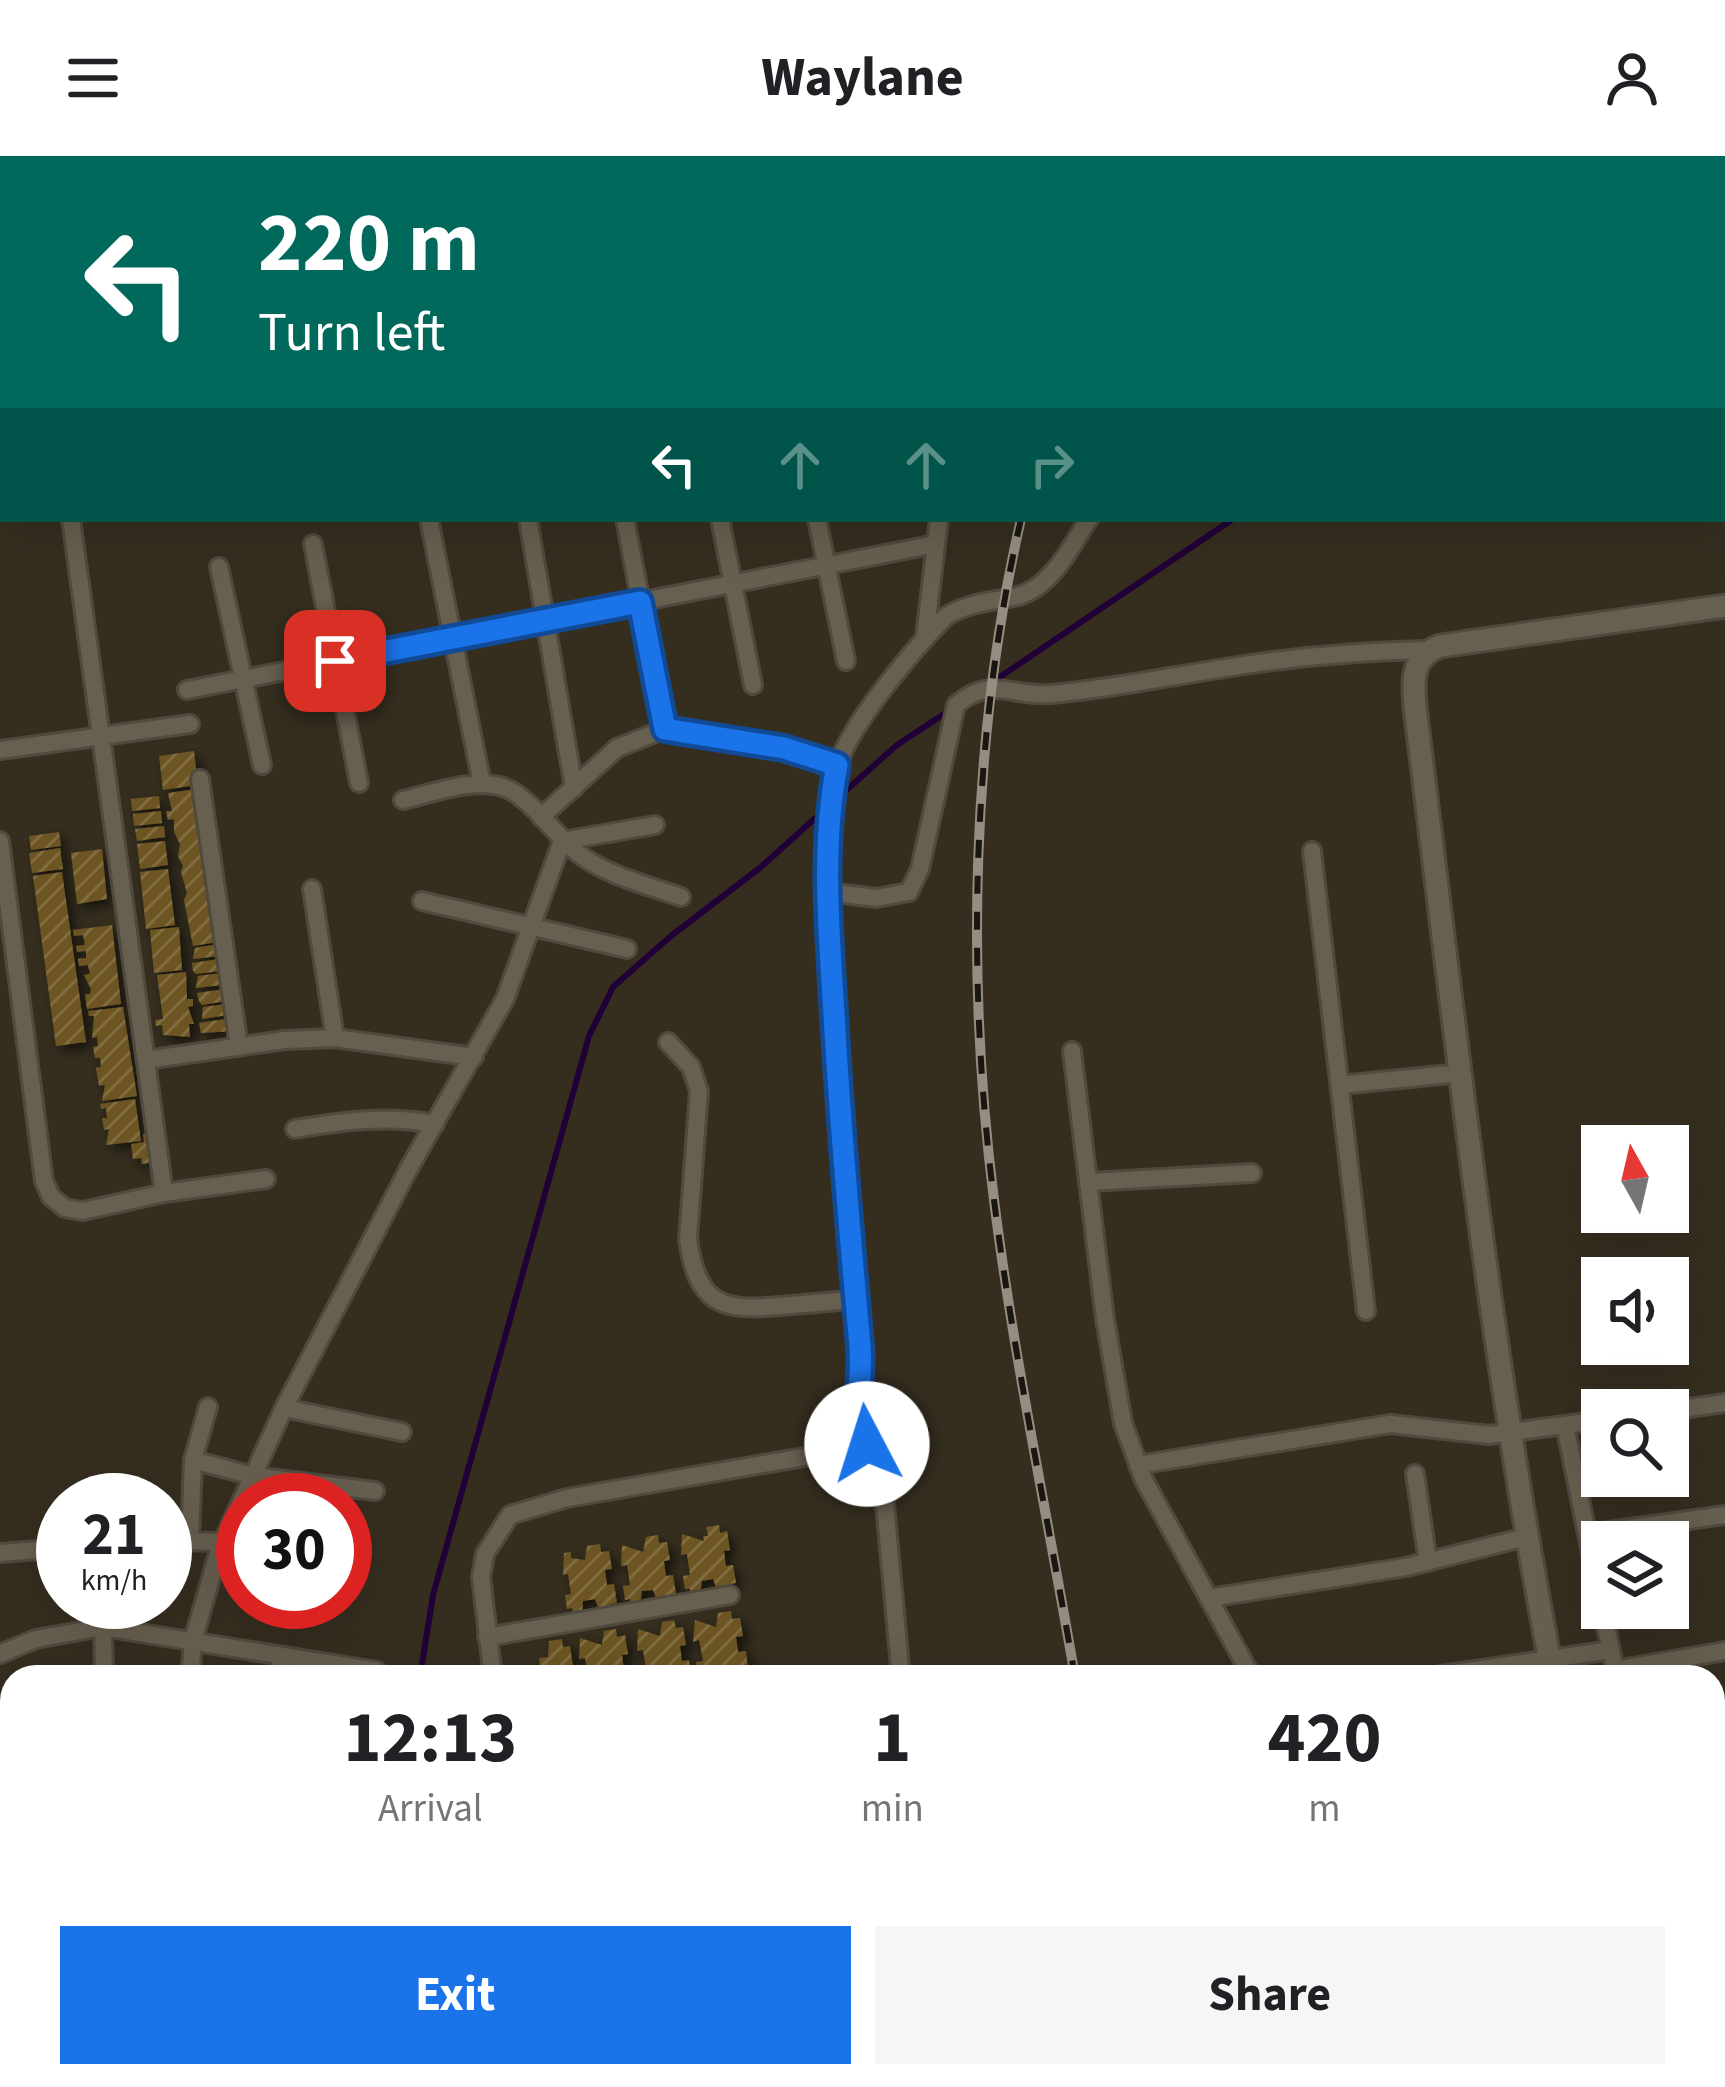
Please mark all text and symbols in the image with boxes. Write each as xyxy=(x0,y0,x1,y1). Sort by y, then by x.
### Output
text: Waylane xyxy=(761,40,964,117)
icon: menu xyxy=(60,45,126,111)
icon: person xyxy=(1599,45,1665,111)
text: 220 m xyxy=(258,184,480,304)
icon: left xyxy=(60,204,216,360)
text: Turn left xyxy=(258,295,445,372)
icon: left xyxy=(641,432,707,498)
icon: ahead xyxy=(767,432,833,498)
icon: ahead xyxy=(893,432,959,498)
icon: right xyxy=(1019,432,1085,498)
pin xyxy=(284,610,386,712)
icon: arrive xyxy=(302,628,368,694)
north arrow xyxy=(1581,1125,1689,1233)
map controls xyxy=(1581,1125,1689,1629)
button: sound xyxy=(1581,1257,1689,1365)
position arrow xyxy=(804,1381,930,1507)
button: search xyxy=(1581,1389,1689,1497)
speed limit sign: 30 xyxy=(216,1473,372,1629)
text: 21 xyxy=(82,1493,146,1578)
button: layers xyxy=(1581,1521,1689,1629)
text: km/h xyxy=(81,1559,147,1602)
text: 12:13 xyxy=(344,1687,517,1790)
text: 1 xyxy=(873,1687,911,1790)
text: 420 xyxy=(1267,1687,1382,1790)
text: Arrival xyxy=(378,1781,483,1837)
text: min xyxy=(861,1781,924,1837)
text: m xyxy=(1308,1781,1341,1837)
button: Exit xyxy=(60,1926,851,2064)
button: Share xyxy=(875,1926,1665,2064)

